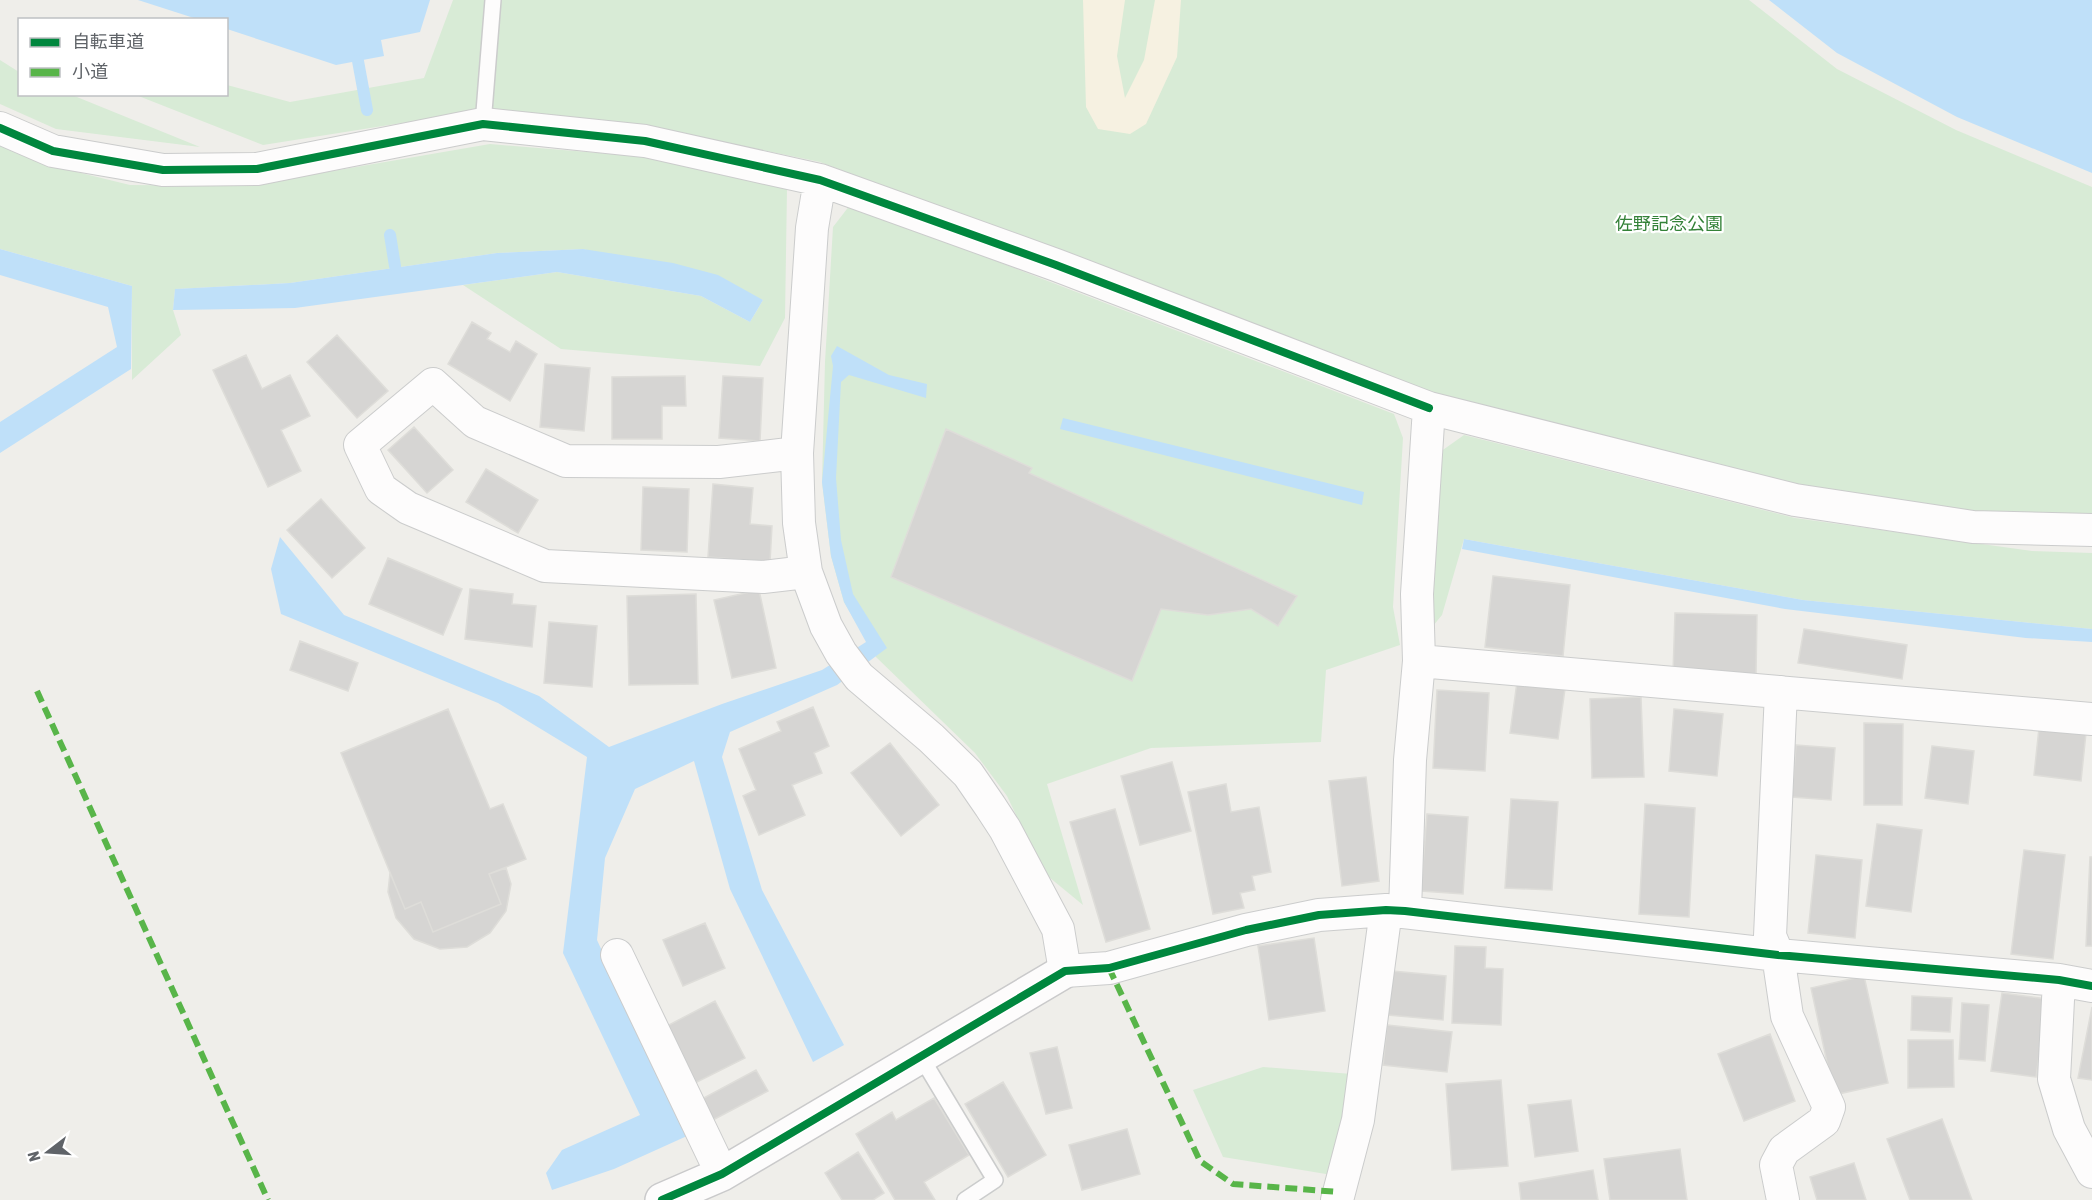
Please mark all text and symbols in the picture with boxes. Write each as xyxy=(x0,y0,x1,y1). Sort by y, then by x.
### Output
legend xyxy=(18,18,228,96)
text: 自転車道 xyxy=(72,31,144,52)
text: 小道 xyxy=(72,61,108,82)
park label: 佐野記念公園 xyxy=(1615,213,1723,234)
north arrow xyxy=(18,1122,78,1182)
text: N xyxy=(24,1149,44,1164)

